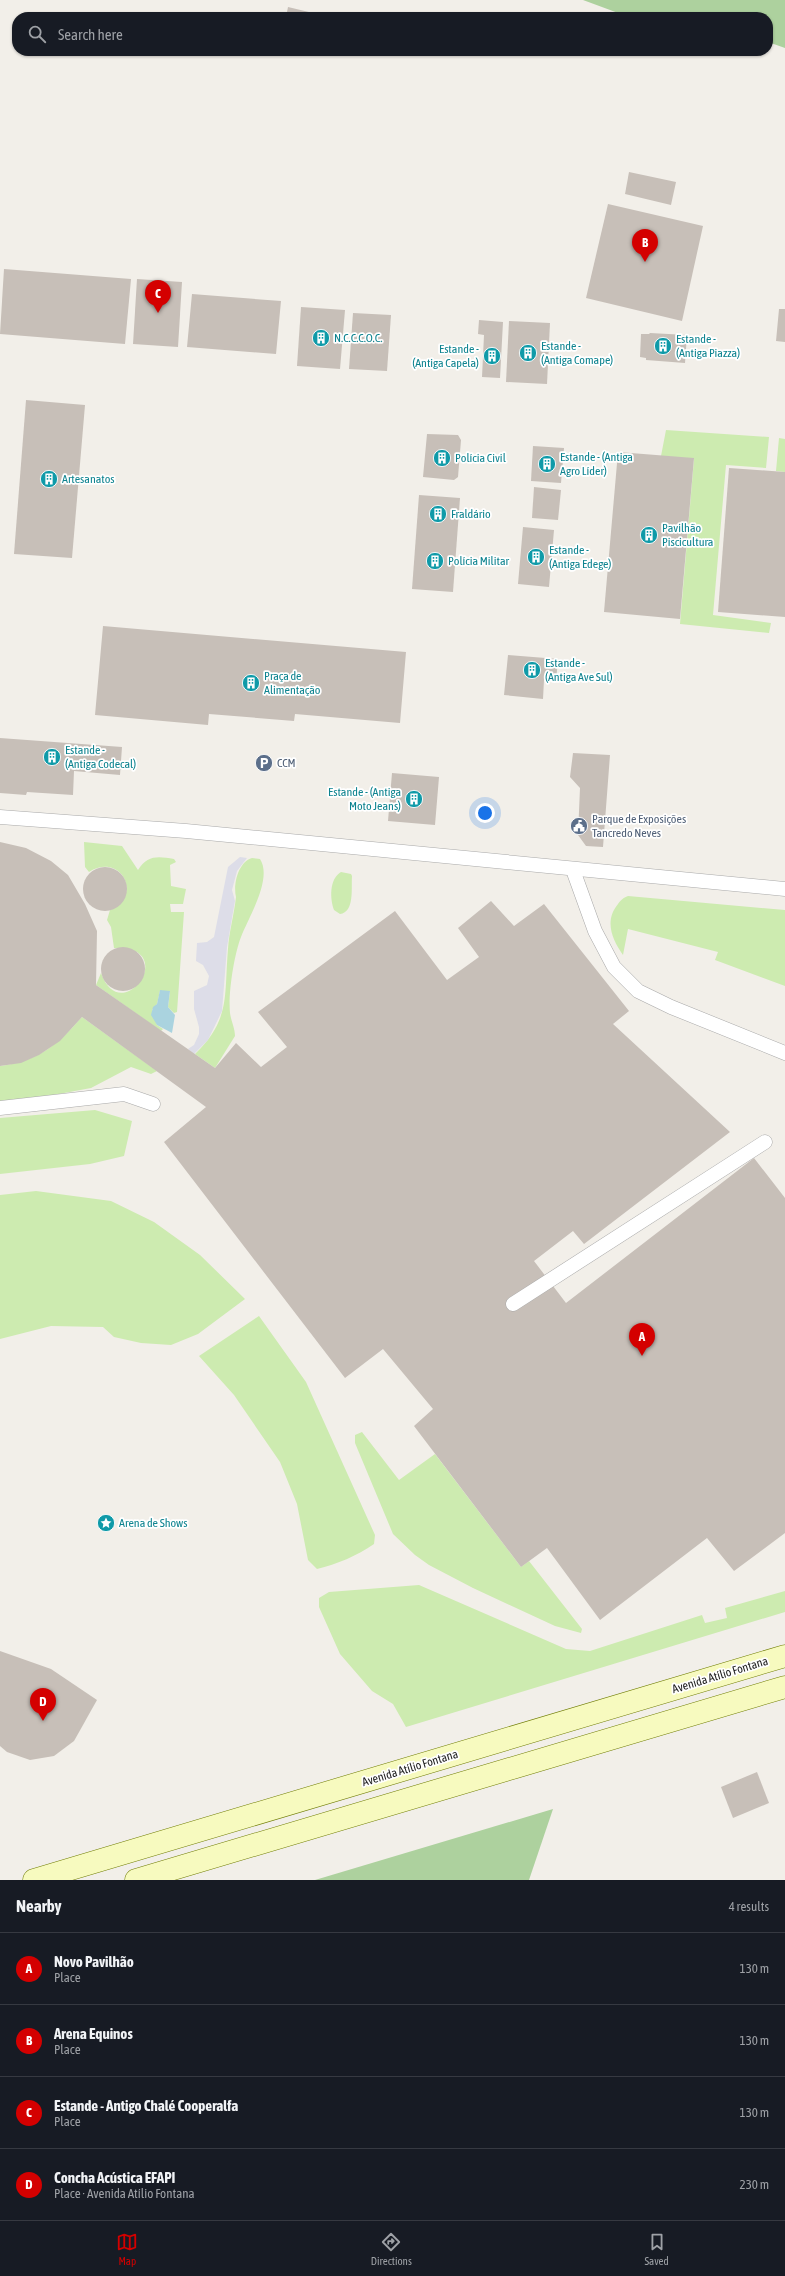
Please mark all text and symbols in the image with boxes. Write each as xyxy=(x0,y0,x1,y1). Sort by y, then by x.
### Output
search box xyxy=(12,12,773,56)
icon: search xyxy=(26,23,48,45)
text: Search here xyxy=(58,26,123,43)
pin: B xyxy=(632,229,658,262)
pin: C xyxy=(145,280,171,313)
building icon: N.C.C.C.O.C. xyxy=(311,328,331,348)
place label: N.C.C.C.O.C. xyxy=(334,331,382,345)
place label: Estande - (Antiga Piazza) xyxy=(676,332,740,360)
building icon: Estande - (Antiga Piazza) xyxy=(653,336,673,356)
place label: Estande - (Antiga Comape) xyxy=(541,339,613,367)
place label: Estande - (Antiga Capela) xyxy=(412,342,479,370)
building icon: Estande - (Antiga Comape) xyxy=(518,343,538,363)
building icon: Estande - (Antiga Capela) xyxy=(482,346,502,366)
building icon: Polícia Civil xyxy=(432,448,452,468)
place label: Estande - (Antiga Agro Líder) xyxy=(560,450,633,478)
place label: Polícia Civil xyxy=(455,451,507,465)
building icon: Estande - (Antiga Agro Líder) xyxy=(537,454,557,474)
building icon: Artesanatos xyxy=(39,469,59,489)
place label: Artesanatos xyxy=(62,472,115,486)
building icon: Fraldário xyxy=(428,504,448,524)
place label: Fraldário xyxy=(451,507,491,521)
place label: Pavilhão Piscicultura xyxy=(662,521,713,549)
building icon: Pavilhão Piscicultura xyxy=(639,525,659,545)
place label: Estande - (Antiga Edege) xyxy=(549,543,612,571)
building icon: Estande - (Antiga Edege) xyxy=(526,547,546,567)
building icon: Polícia Militar xyxy=(425,551,445,571)
place label: Polícia Militar xyxy=(448,554,510,568)
place label: Estande - (Antiga Ave Sul) xyxy=(545,656,613,684)
building icon: Estande - (Antiga Ave Sul) xyxy=(522,660,542,680)
place label: Praça de Alimentação xyxy=(264,669,321,697)
building icon: Praça de Alimentação xyxy=(241,673,261,693)
place label: Estande - (Antiga Codecal) xyxy=(65,743,136,771)
building icon: Estande - (Antiga Codecal) xyxy=(42,747,62,767)
parking icon: CCM xyxy=(254,753,274,773)
place label: CCM xyxy=(277,756,296,770)
place label: Estande - (Antiga Moto Jeans) xyxy=(328,785,401,813)
building icon: Estande - (Antiga Moto Jeans) xyxy=(404,789,424,809)
your location xyxy=(475,803,495,823)
place label: Parque de Exposições Tancredo Neves xyxy=(592,812,686,840)
public building icon: Parque de Exposições Tancredo Neves xyxy=(569,816,589,836)
pin: A xyxy=(629,1323,655,1356)
place icon: Arena de Shows xyxy=(96,1513,116,1533)
place label: Arena de Shows xyxy=(119,1516,187,1530)
street label: Avenida Atílio Fontana xyxy=(670,1654,770,1696)
pin: D xyxy=(30,1688,56,1721)
street label: Avenida Atílio Fontana xyxy=(360,1747,460,1789)
text: Nearby xyxy=(16,1896,62,1916)
text: 4 results xyxy=(729,1899,769,1914)
text: Novo Pavilhão xyxy=(54,1953,134,1970)
text: A xyxy=(26,1961,32,1976)
text: 130 m xyxy=(740,1961,769,1976)
text: Place xyxy=(54,1970,81,1985)
text: Arena Equinos xyxy=(54,2025,133,2042)
text: B xyxy=(26,2033,32,2048)
text: 130 m xyxy=(740,2033,769,2048)
text: Place xyxy=(54,2042,81,2057)
text: Estande - Antigo Chalé Cooperalfa xyxy=(54,2097,238,2114)
text: C xyxy=(26,2105,32,2120)
text: 130 m xyxy=(740,2105,769,2120)
text: Place xyxy=(54,2114,81,2129)
text: Concha Acústica EFAPI xyxy=(54,2169,175,2186)
text: D xyxy=(25,2177,33,2192)
text: 230 m xyxy=(740,2177,769,2192)
text: Place · Avenida Atílio Fontana xyxy=(54,2186,195,2201)
tab: Map xyxy=(116,2231,138,2267)
tab: Directions xyxy=(371,2231,412,2267)
tab: Saved xyxy=(644,2231,669,2267)

